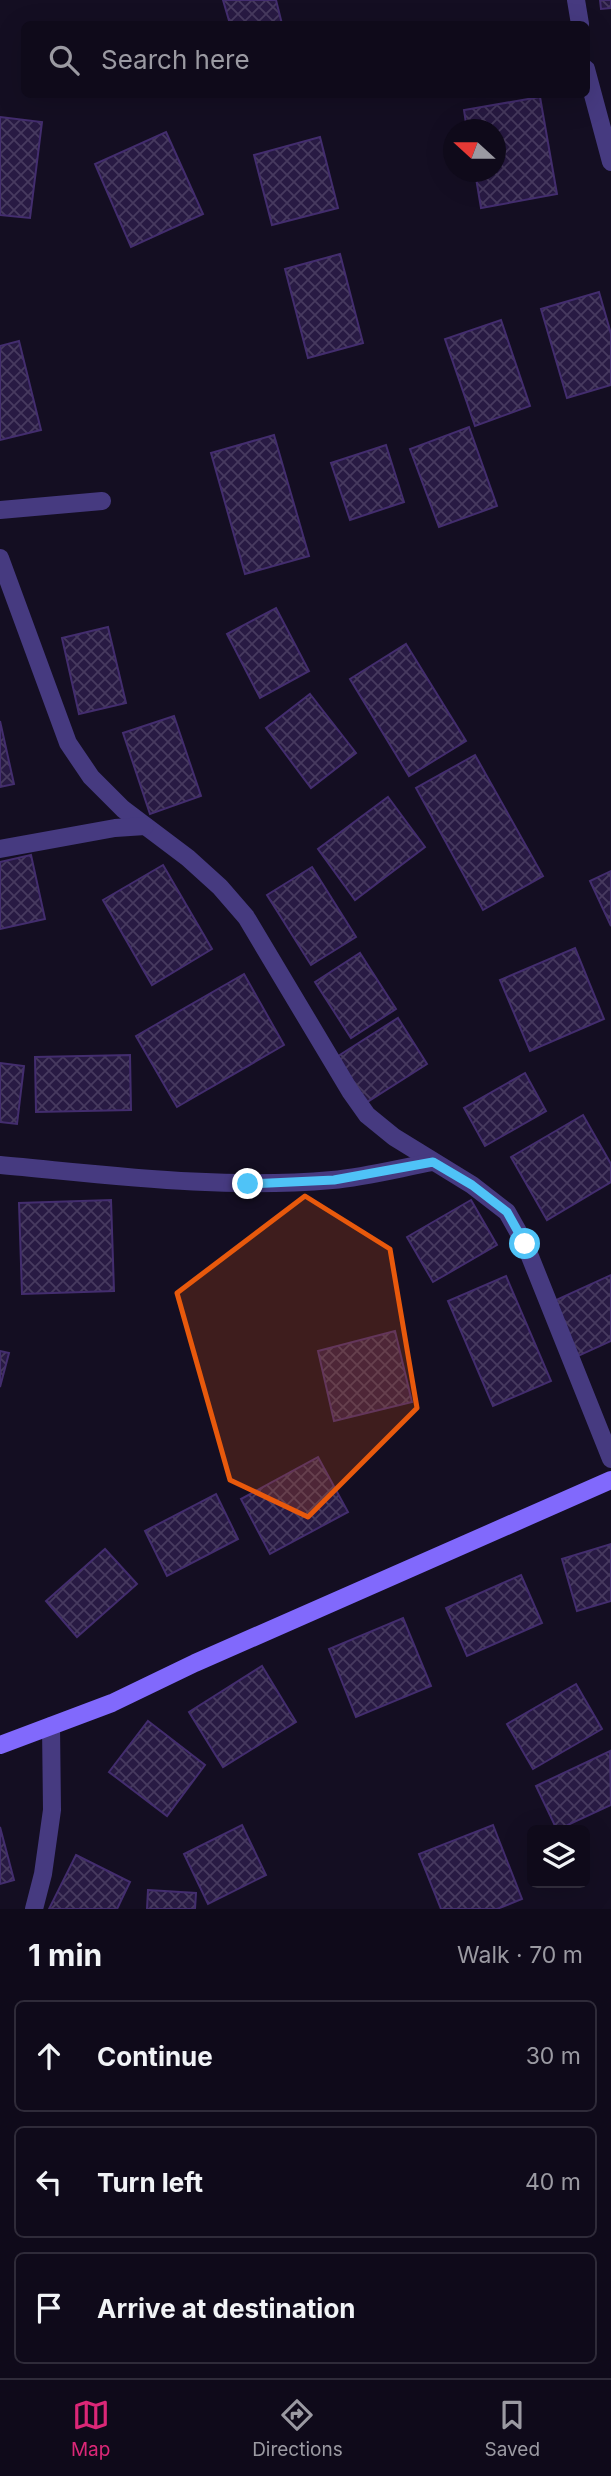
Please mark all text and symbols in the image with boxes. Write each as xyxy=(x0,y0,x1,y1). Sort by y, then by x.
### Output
search box xyxy=(21,21,590,98)
icon: search xyxy=(45,41,83,79)
text: Search here xyxy=(101,44,250,75)
north arrow xyxy=(443,119,506,182)
route end xyxy=(232,1168,263,1199)
route start xyxy=(509,1228,540,1259)
map controls xyxy=(527,1825,590,1888)
button: layers xyxy=(527,1825,590,1888)
text: 1 min xyxy=(28,1937,102,1973)
text: Walk · 70 m xyxy=(457,1941,583,1969)
icon: ahead xyxy=(30,2037,68,2075)
text: Continue xyxy=(97,2041,213,2072)
text: 30 m xyxy=(526,2042,581,2070)
icon: left xyxy=(30,2163,68,2201)
text: Turn left xyxy=(97,2167,203,2198)
text: 40 m xyxy=(525,2168,581,2196)
icon: arrive xyxy=(30,2289,68,2327)
text: Arrive at destination xyxy=(97,2293,356,2324)
tab: Map xyxy=(71,2396,110,2461)
tab: Directions xyxy=(252,2396,343,2461)
tab: Saved xyxy=(484,2396,540,2461)

